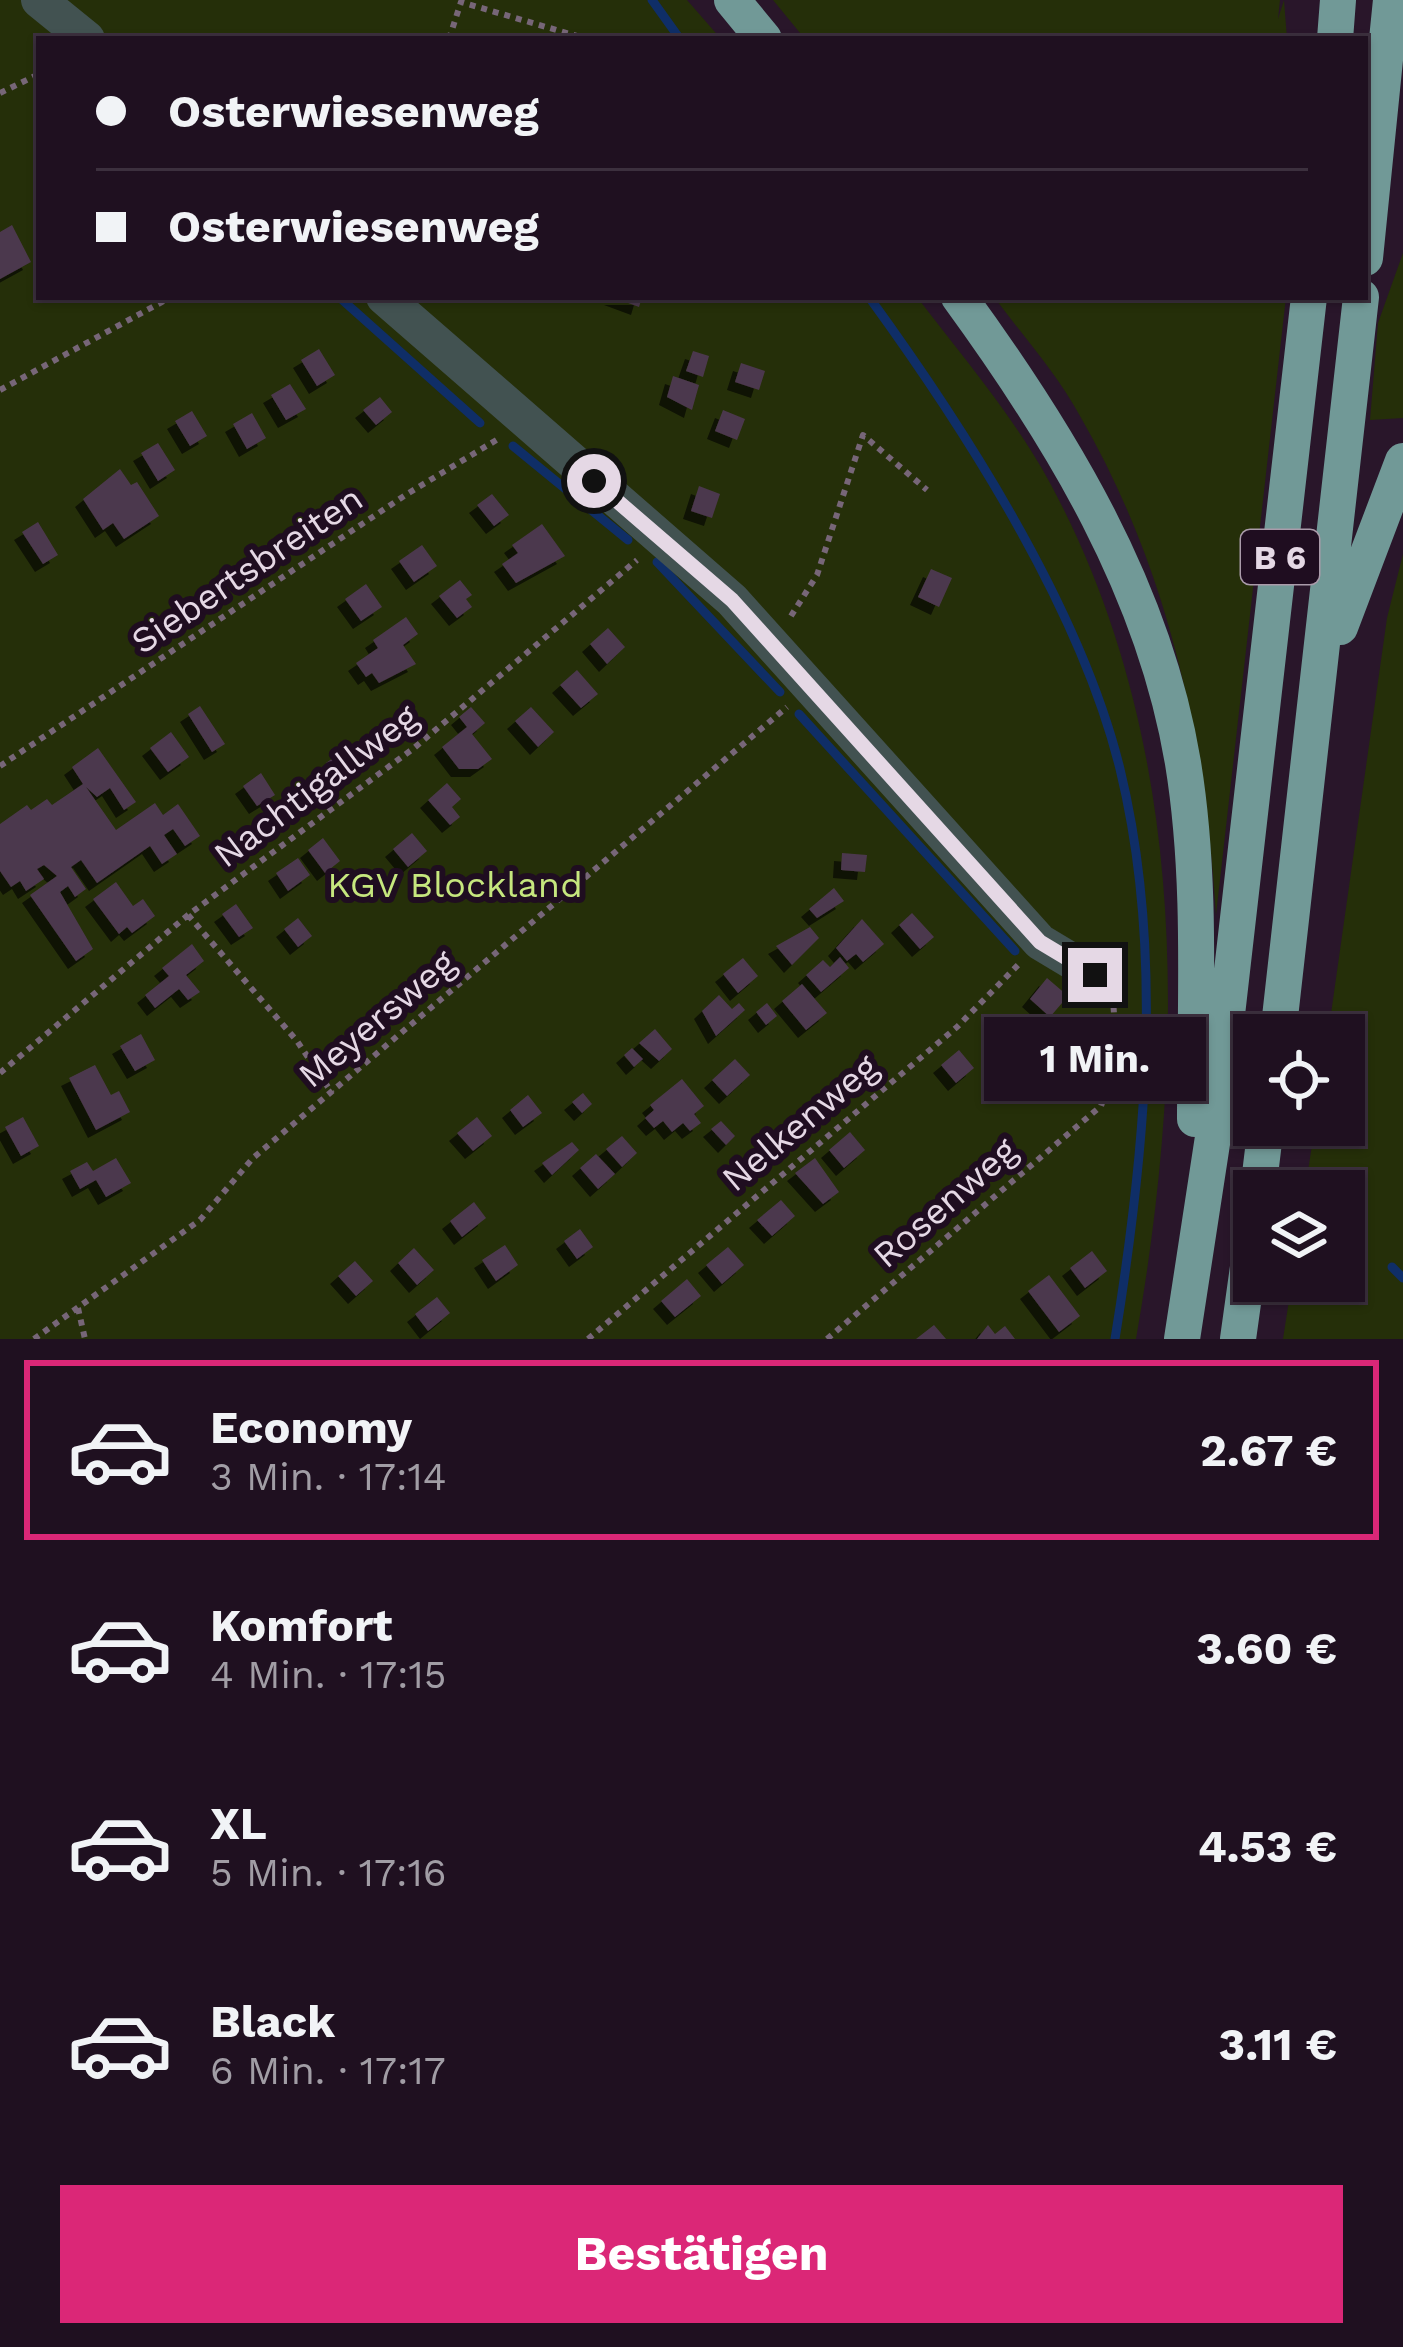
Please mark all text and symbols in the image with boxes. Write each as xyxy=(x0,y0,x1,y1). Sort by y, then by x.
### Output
text: Osterwiesenweg xyxy=(168,85,539,138)
text: Osterwiesenweg xyxy=(168,200,539,253)
route start xyxy=(567,454,621,508)
street label: Siebertsbreiten xyxy=(124,477,370,663)
road number: B 6 xyxy=(1241,530,1319,584)
street label: Nachtigallweg xyxy=(206,695,427,876)
park label: KGV Blockland xyxy=(327,864,583,906)
street label: Meyersweg xyxy=(290,941,464,1096)
route end xyxy=(1068,948,1122,1002)
map controls xyxy=(1233,1014,1365,1302)
button: locate xyxy=(1233,1014,1365,1146)
callout: 1 Min. xyxy=(984,1017,1206,1101)
text: 1 Min. xyxy=(1040,1036,1150,1081)
street label: Nelkenweg xyxy=(714,1045,887,1200)
street label: Rosenweg xyxy=(865,1129,1026,1277)
button: layers xyxy=(1233,1170,1365,1302)
icon: car xyxy=(66,1396,174,1504)
text: Economy xyxy=(210,1401,412,1454)
text: 2.67 € xyxy=(1200,1424,1337,1477)
text: 3 Min. · 17:14 xyxy=(210,1454,447,1499)
icon: car xyxy=(66,1594,174,1702)
text: Komfort xyxy=(210,1599,392,1652)
text: 3.60 € xyxy=(1196,1622,1337,1675)
text: 4 Min. · 17:15 xyxy=(210,1652,447,1697)
icon: car xyxy=(66,1792,174,1900)
text: XL xyxy=(210,1797,267,1850)
text: 4.53 € xyxy=(1198,1820,1337,1873)
text: 5 Min. · 17:16 xyxy=(210,1850,446,1895)
icon: car xyxy=(66,1990,174,2098)
text: Black xyxy=(210,1995,335,2048)
text: 3.11 € xyxy=(1219,2018,1337,2071)
text: 6 Min. · 17:17 xyxy=(210,2048,446,2093)
button: Bestätigen xyxy=(60,2185,1343,2323)

